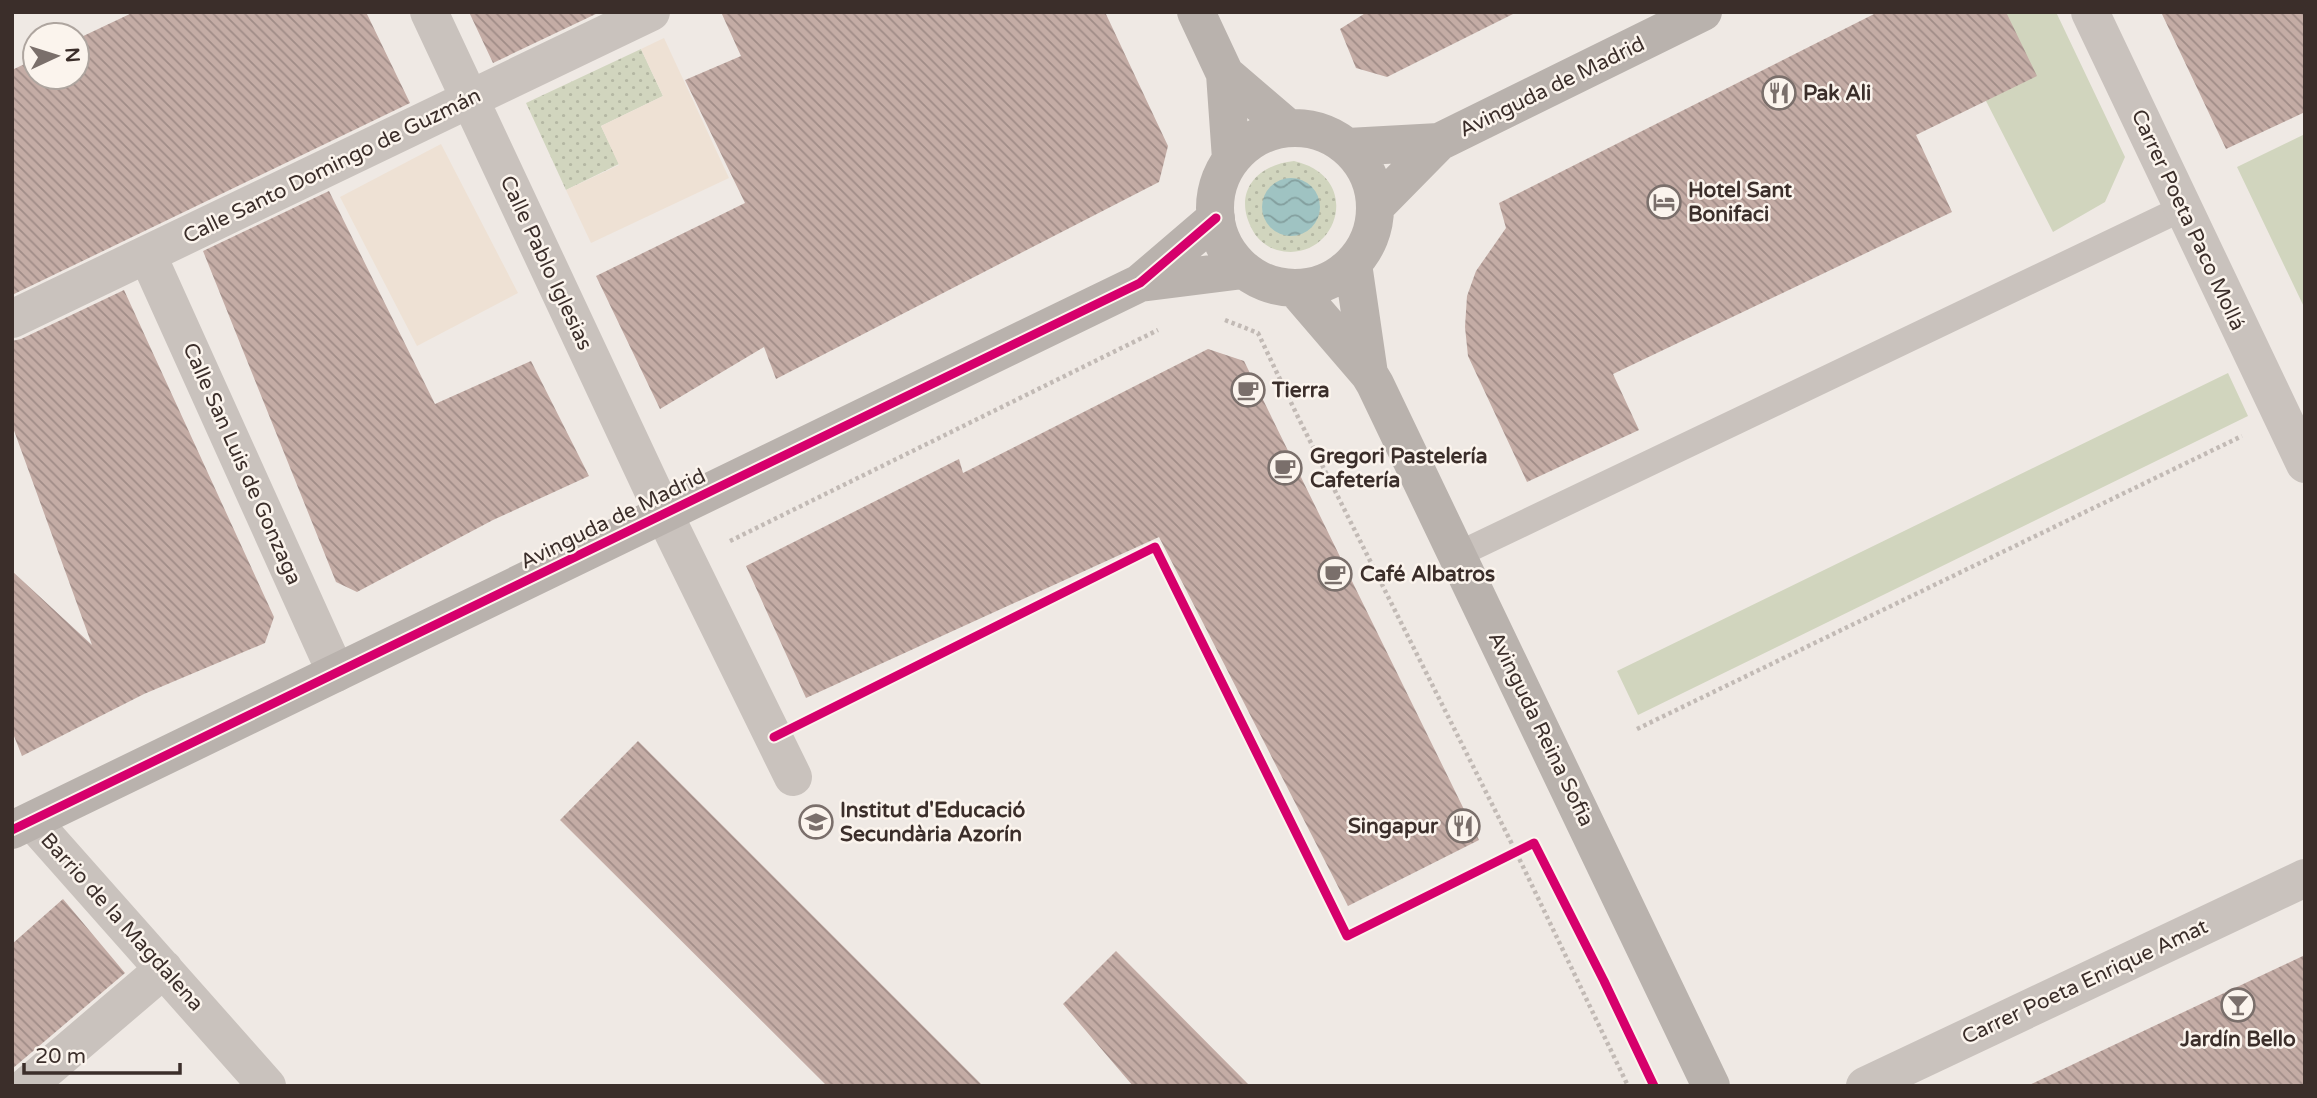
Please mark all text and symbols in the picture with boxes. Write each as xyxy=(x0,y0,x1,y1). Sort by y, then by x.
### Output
north arrow xyxy=(21,21,91,91)
street label: Avinguda de Madrid xyxy=(1455,31,1649,143)
text: N xyxy=(60,47,83,63)
restaurant icon: Pak Ali xyxy=(1760,74,1798,112)
place label: Pak Ali xyxy=(1803,81,1871,106)
street label: Calle Santo Domingo de Guzmán xyxy=(179,83,485,249)
street label: Carrer Poeta Paco Mollá xyxy=(2126,105,2250,335)
street label: Calle Pablo Iglesias xyxy=(495,172,597,354)
place label: Hotel Sant Bonifaci xyxy=(1688,178,1792,227)
hotel icon: Hotel Sant Bonifaci xyxy=(1645,183,1683,221)
street label: Calle San Luis de Gonzaga xyxy=(177,339,307,589)
cafe icon: Tierra xyxy=(1229,371,1267,409)
place label: Tierra xyxy=(1271,378,1330,403)
place label: Gregori Pastelería Cafetería xyxy=(1310,444,1488,493)
cafe icon: Gregori Pastelería Cafetería xyxy=(1266,449,1304,487)
street label: Avinguda de Madrid xyxy=(516,463,710,575)
cafe icon: Café Albatros xyxy=(1316,555,1354,593)
place label: Café Albatros xyxy=(1360,562,1495,587)
street label: Avinguda Reina Sofia xyxy=(1483,628,1599,830)
place label: Institut d'Educació Secundària Azorín xyxy=(840,798,1026,847)
school or university icon: Institut d'Educació Secundària Azorín xyxy=(797,803,835,841)
restaurant icon: Singapur xyxy=(1444,807,1482,845)
place label: Singapur xyxy=(1348,814,1439,839)
street label: Barrio de la Magdalena xyxy=(35,828,209,1016)
street label: Carrer Poeta Enrique Amat xyxy=(1958,914,2212,1050)
bar icon: Jardín Bello xyxy=(2219,986,2257,1024)
place label: Jardín Bello xyxy=(2179,1027,2296,1052)
scale bar xyxy=(24,1032,180,1076)
text: 20 m xyxy=(35,1044,86,1069)

